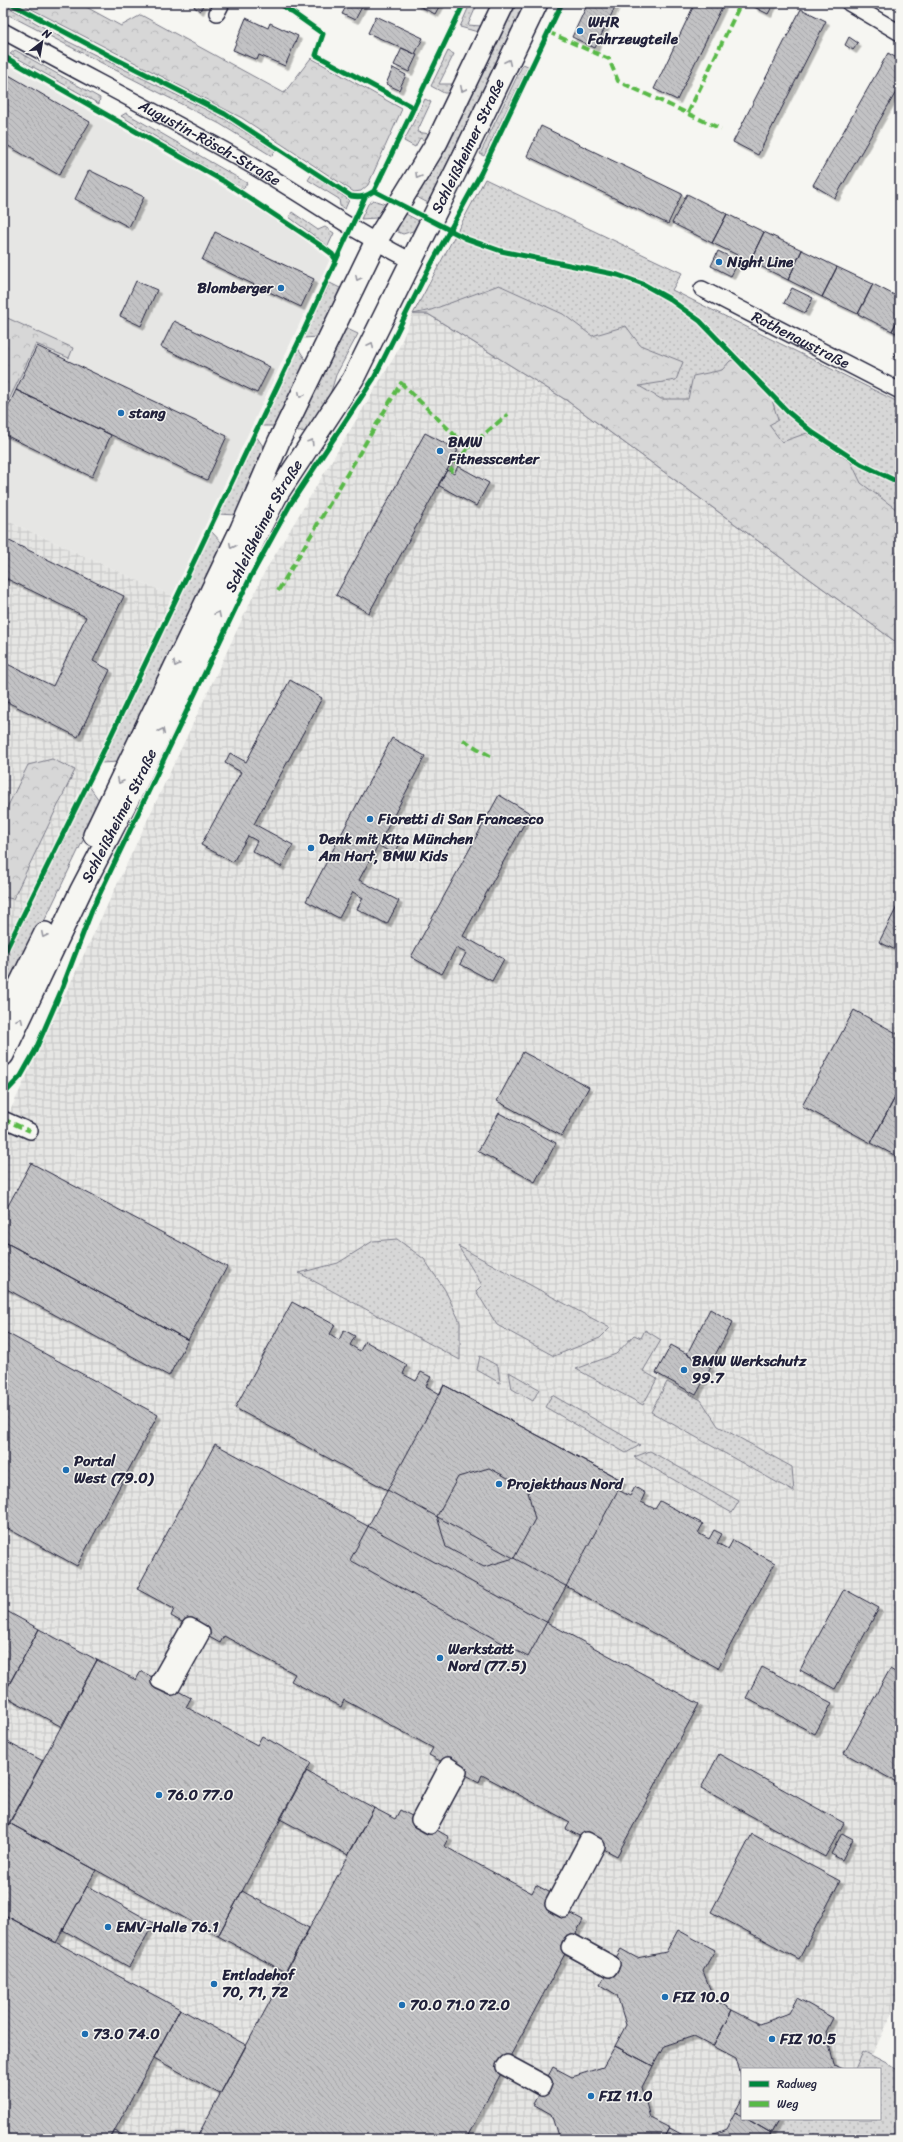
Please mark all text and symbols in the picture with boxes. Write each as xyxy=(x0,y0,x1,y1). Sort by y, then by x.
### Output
place label: WHR Fahrzeugteile xyxy=(587,9,679,52)
north arrow xyxy=(22,22,62,62)
text: N xyxy=(38,23,55,44)
marker: WHR Fahrzeugteile xyxy=(575,26,585,36)
one-way arrow xyxy=(503,59,511,67)
street label: Schleißheimer Straße xyxy=(424,74,512,218)
one-way arrow xyxy=(460,84,468,92)
street label: Augustin-Rösch-Straße xyxy=(133,92,286,193)
one-way arrow xyxy=(415,172,422,179)
place label: Night Line xyxy=(726,249,794,275)
marker: Night Line xyxy=(714,257,724,267)
one-way arrow xyxy=(355,274,363,282)
place label: Blomberger xyxy=(197,275,275,301)
marker: Blomberger xyxy=(276,283,286,293)
street label: Rathenaustraße xyxy=(747,304,854,376)
one-way arrow xyxy=(366,341,373,349)
one-way arrow xyxy=(298,391,306,399)
place label: stang xyxy=(128,400,166,426)
marker: stang xyxy=(116,408,126,418)
place label: BMW Fitnesscenter xyxy=(447,429,541,472)
one-way arrow xyxy=(307,439,314,446)
marker: BMW Fitnesscenter xyxy=(435,446,445,456)
street label: Schleißheimer Straße xyxy=(218,454,310,597)
one-way arrow xyxy=(229,542,237,550)
one-way arrow xyxy=(213,610,221,618)
one-way arrow xyxy=(173,659,181,667)
one-way arrow xyxy=(157,727,165,735)
street label: Schleißheimer Straße xyxy=(74,744,164,887)
one-way arrow xyxy=(117,777,125,784)
place label: Fioretti di San Francesco xyxy=(377,806,544,832)
marker: Fioretti di San Francesco xyxy=(365,814,375,824)
place label: Denk mit Kita München Am Hart, BMW Kids xyxy=(318,826,474,869)
marker: Denk mit Kita München Am Hart, BMW Kids xyxy=(306,843,316,853)
one-way arrow xyxy=(41,931,49,939)
one-way arrow xyxy=(15,1016,23,1024)
place label: BMW Werkschutz 99.7 xyxy=(692,1348,807,1391)
marker: BMW Werkschutz 99.7 xyxy=(679,1365,689,1375)
place label: Portal West (79.0) xyxy=(74,1448,155,1491)
marker: Portal West (79.0) xyxy=(61,1465,71,1475)
place label: Projekthaus Nord xyxy=(507,1471,624,1497)
marker: Projekthaus Nord xyxy=(494,1479,504,1489)
place label: Werkstatt Nord (77.5) xyxy=(447,1636,527,1679)
marker: Werkstatt Nord (77.5) xyxy=(435,1653,445,1663)
place label: 76.0 77.0 xyxy=(167,1782,234,1808)
marker: 76.0 77.0 xyxy=(154,1790,164,1800)
place label: EMV-Halle 76.1 xyxy=(116,1914,219,1940)
marker: EMV-Halle 76.1 xyxy=(103,1922,113,1932)
place label: Entladehof 70, 71, 72 xyxy=(222,1962,296,2005)
marker: Entladehof 70, 71, 72 xyxy=(209,1979,219,1989)
place label: FIZ 10.0 xyxy=(672,1984,730,2010)
place label: 70.0 71.0 72.0 xyxy=(410,1992,511,2018)
marker: FIZ 10.0 xyxy=(660,1992,670,2002)
marker: 70.0 71.0 72.0 xyxy=(397,2000,407,2010)
place label: 73.0 74.0 xyxy=(93,2021,160,2047)
place label: FIZ 10.5 xyxy=(779,2026,836,2052)
marker: 73.0 74.0 xyxy=(80,2029,90,2039)
marker: FIZ 10.5 xyxy=(767,2034,777,2044)
legend xyxy=(741,2068,881,2120)
text: Radweg xyxy=(777,2073,817,2095)
place label: FIZ 11.0 xyxy=(598,2083,653,2109)
marker: FIZ 11.0 xyxy=(586,2091,596,2101)
text: Weg xyxy=(777,2093,798,2115)

